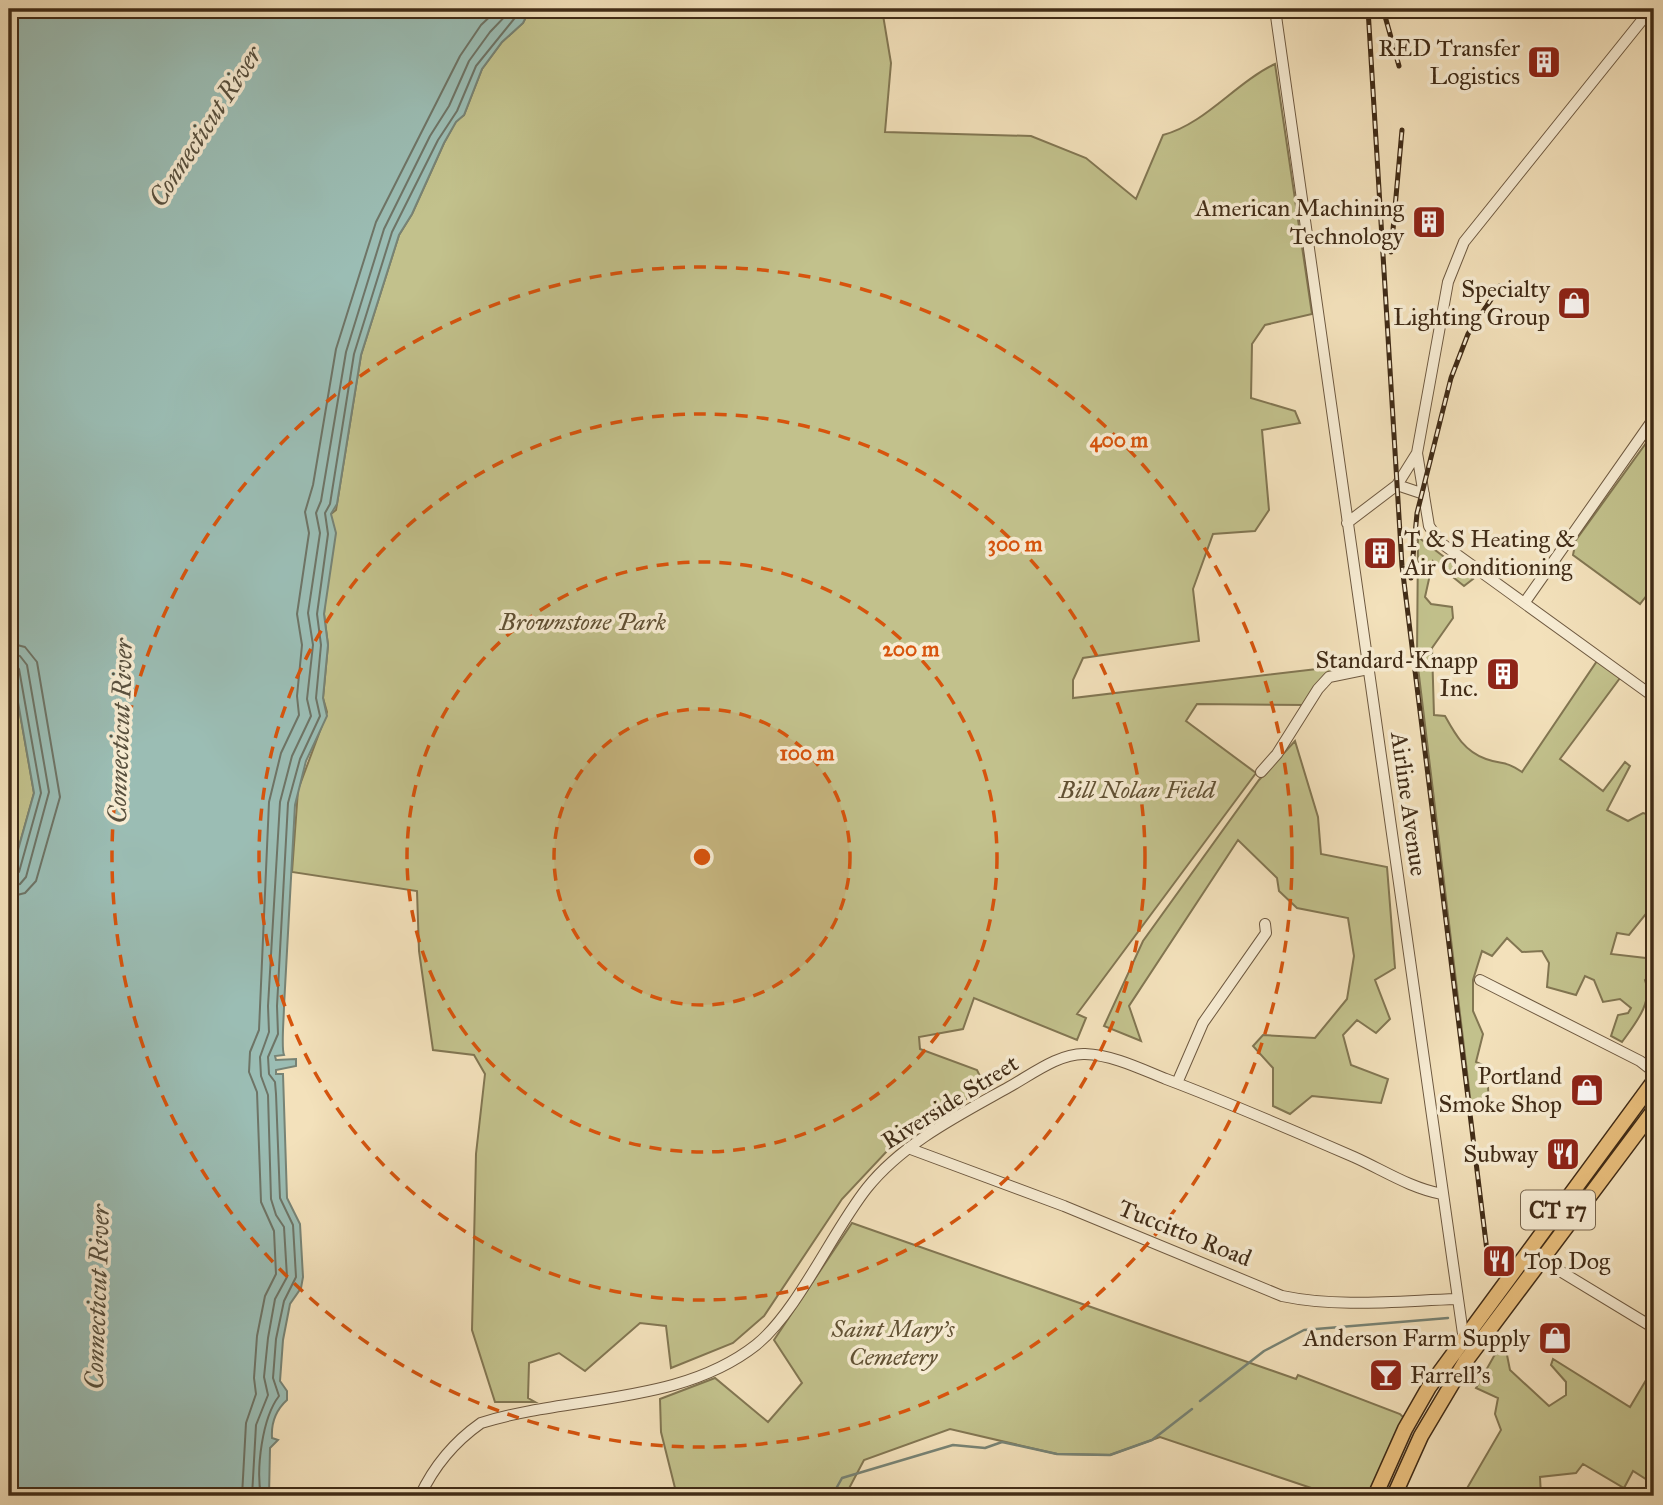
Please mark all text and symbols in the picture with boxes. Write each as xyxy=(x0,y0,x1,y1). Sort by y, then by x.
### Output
place label: RED Transfer Logistics xyxy=(1378,33,1520,91)
water label: Connecticut River xyxy=(141,39,269,212)
building icon: RED Transfer Logistics xyxy=(1525,43,1563,81)
place label: American Machining Technology xyxy=(1194,193,1405,251)
building icon: American Machining Technology xyxy=(1410,203,1448,241)
place label: Specialty Lighting Group xyxy=(1393,274,1551,332)
shop icon: Specialty Lighting Group xyxy=(1555,284,1593,322)
text: 400 m xyxy=(1090,427,1149,453)
place label: T & S Heating & Air Conditioning xyxy=(1403,524,1576,582)
text: 300 m xyxy=(987,531,1043,557)
building icon: T & S Heating & Air Conditioning xyxy=(1361,534,1399,572)
park label: Brownstone Park xyxy=(499,607,666,637)
text: 200 m xyxy=(883,636,940,662)
water label: Connecticut River xyxy=(101,637,139,824)
place label: Standard-Knapp Inc. xyxy=(1315,645,1478,703)
building icon: Standard-Knapp Inc. xyxy=(1484,655,1522,693)
street label: Airline Avenue xyxy=(1384,729,1434,878)
text: 100 m xyxy=(780,740,835,766)
park label: Bill Nolan Field xyxy=(1058,775,1217,805)
centre of rings xyxy=(690,845,714,869)
street label: Riverside Street xyxy=(876,1048,1024,1156)
place label: Portland Smoke Shop xyxy=(1439,1061,1562,1119)
shop icon: Portland Smoke Shop xyxy=(1568,1071,1606,1109)
restaurant icon: Subway xyxy=(1544,1135,1582,1173)
place label: Subway xyxy=(1463,1139,1539,1169)
road number: CT 17 xyxy=(1521,1190,1595,1230)
street label: Tuccitto Road xyxy=(1114,1193,1256,1273)
water label: Connecticut River xyxy=(78,1203,116,1390)
restaurant icon: Top Dog xyxy=(1480,1242,1518,1280)
place label: Top Dog xyxy=(1524,1246,1611,1276)
park label: Saint Mary's Cemetery xyxy=(831,1314,956,1372)
shop icon: Anderson Farm Supply xyxy=(1536,1319,1574,1357)
place label: Anderson Farm Supply xyxy=(1302,1323,1531,1353)
bar icon: Farrell's xyxy=(1367,1356,1405,1394)
place label: Farrell's xyxy=(1410,1360,1491,1390)

